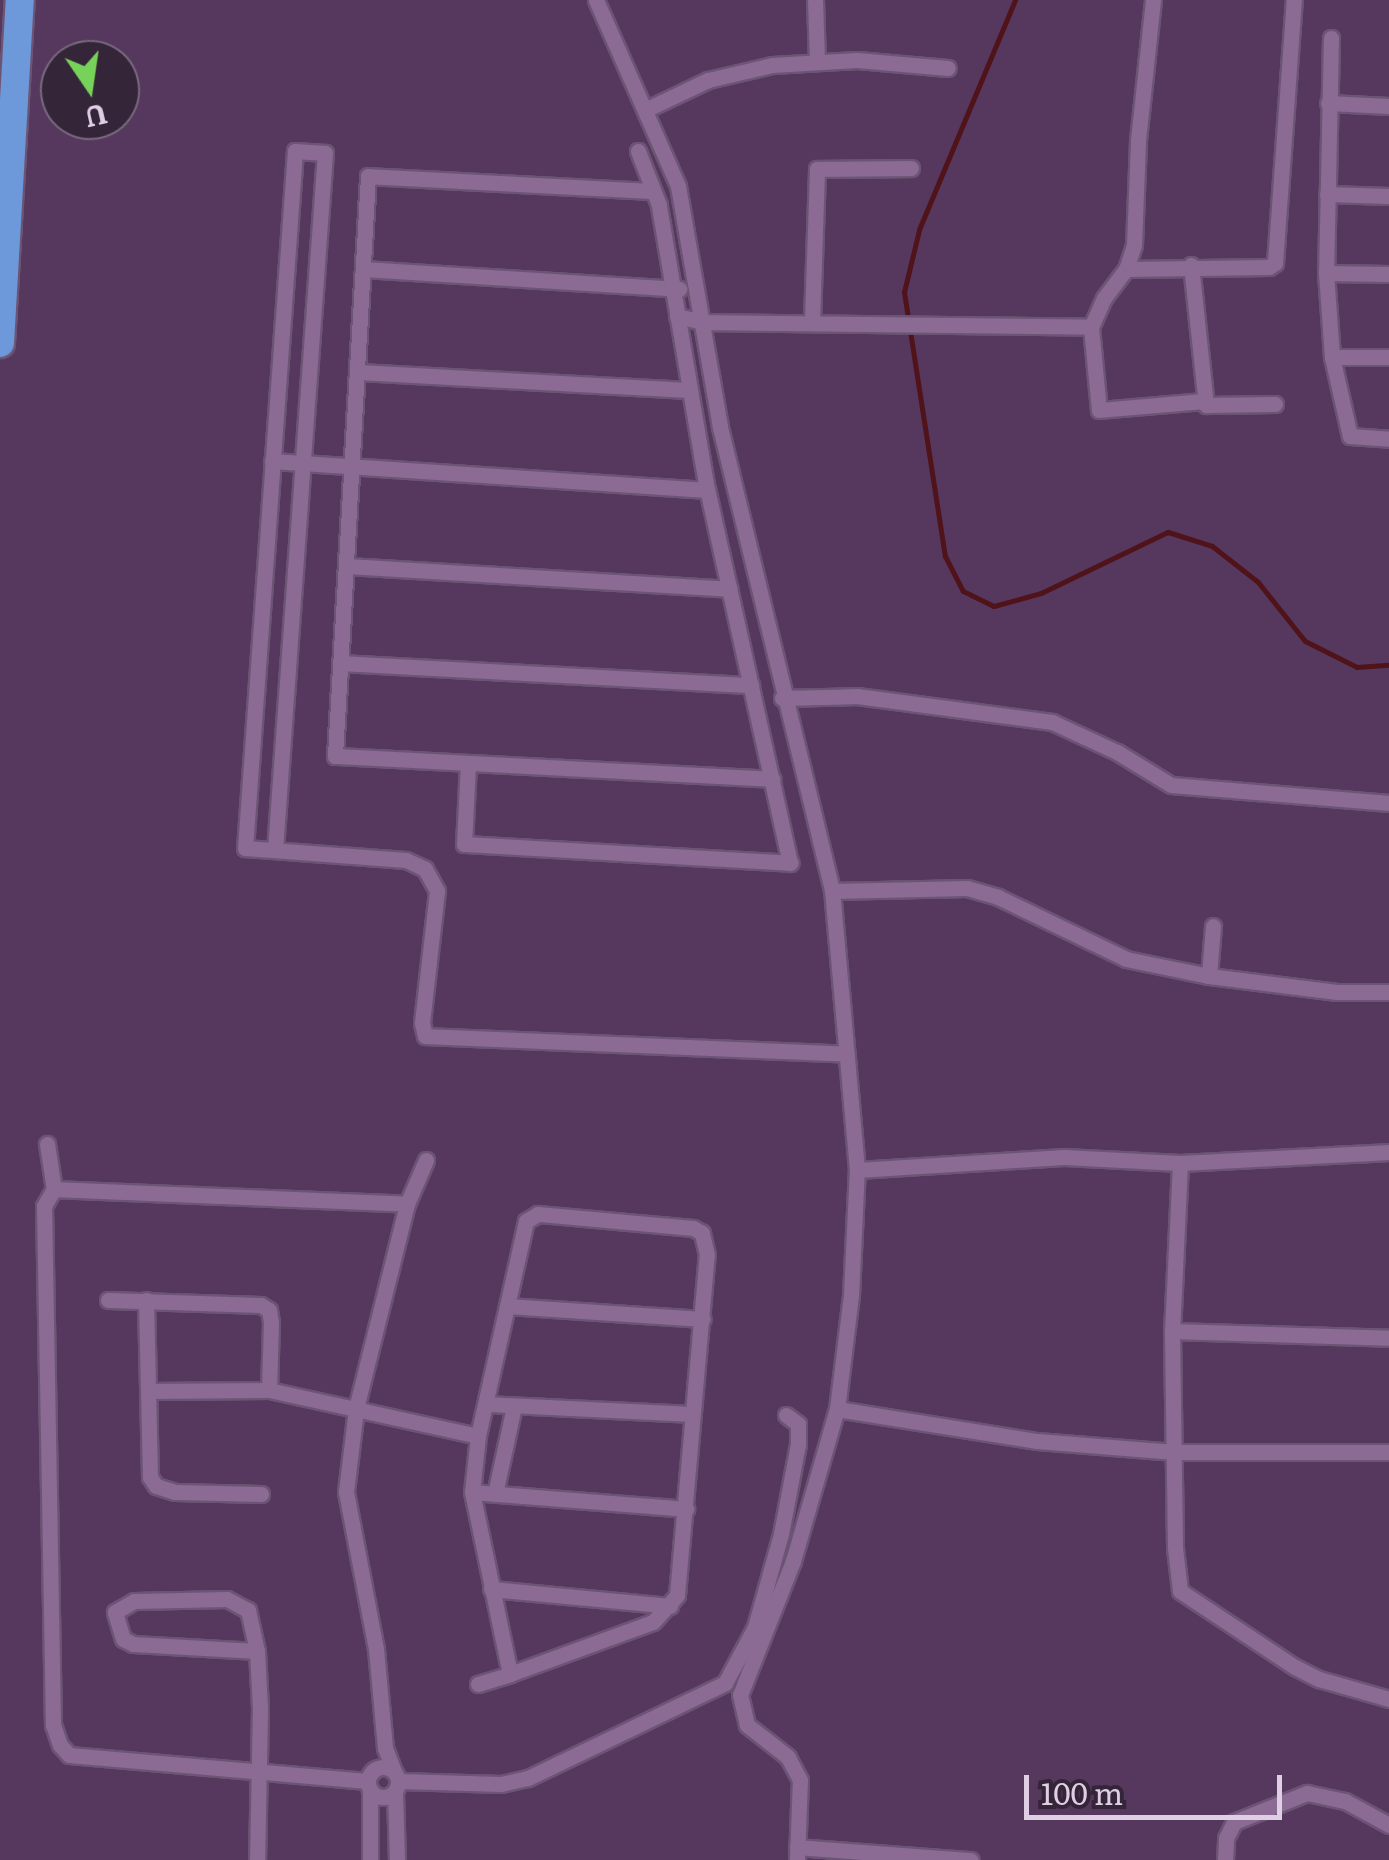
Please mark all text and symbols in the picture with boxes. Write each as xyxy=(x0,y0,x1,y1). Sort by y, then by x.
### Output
north arrow xyxy=(40,40,140,140)
text: U xyxy=(81,94,112,140)
scale bar xyxy=(1029,1755,1286,1817)
text: 100 m xyxy=(1041,1770,1123,1814)

